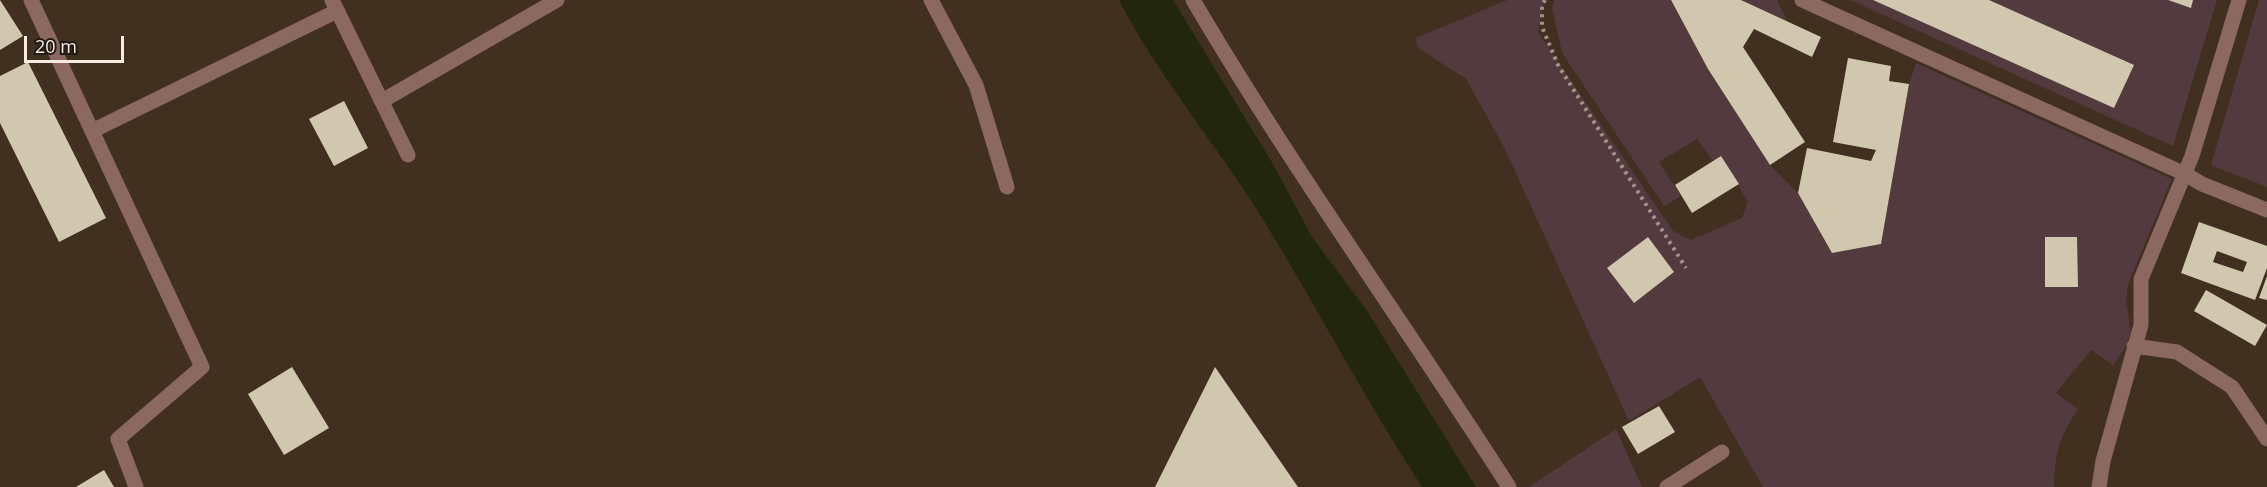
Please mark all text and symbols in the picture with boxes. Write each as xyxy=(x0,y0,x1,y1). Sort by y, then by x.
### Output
scale bar xyxy=(27,24,128,62)
text: 20 m xyxy=(35,34,77,58)

